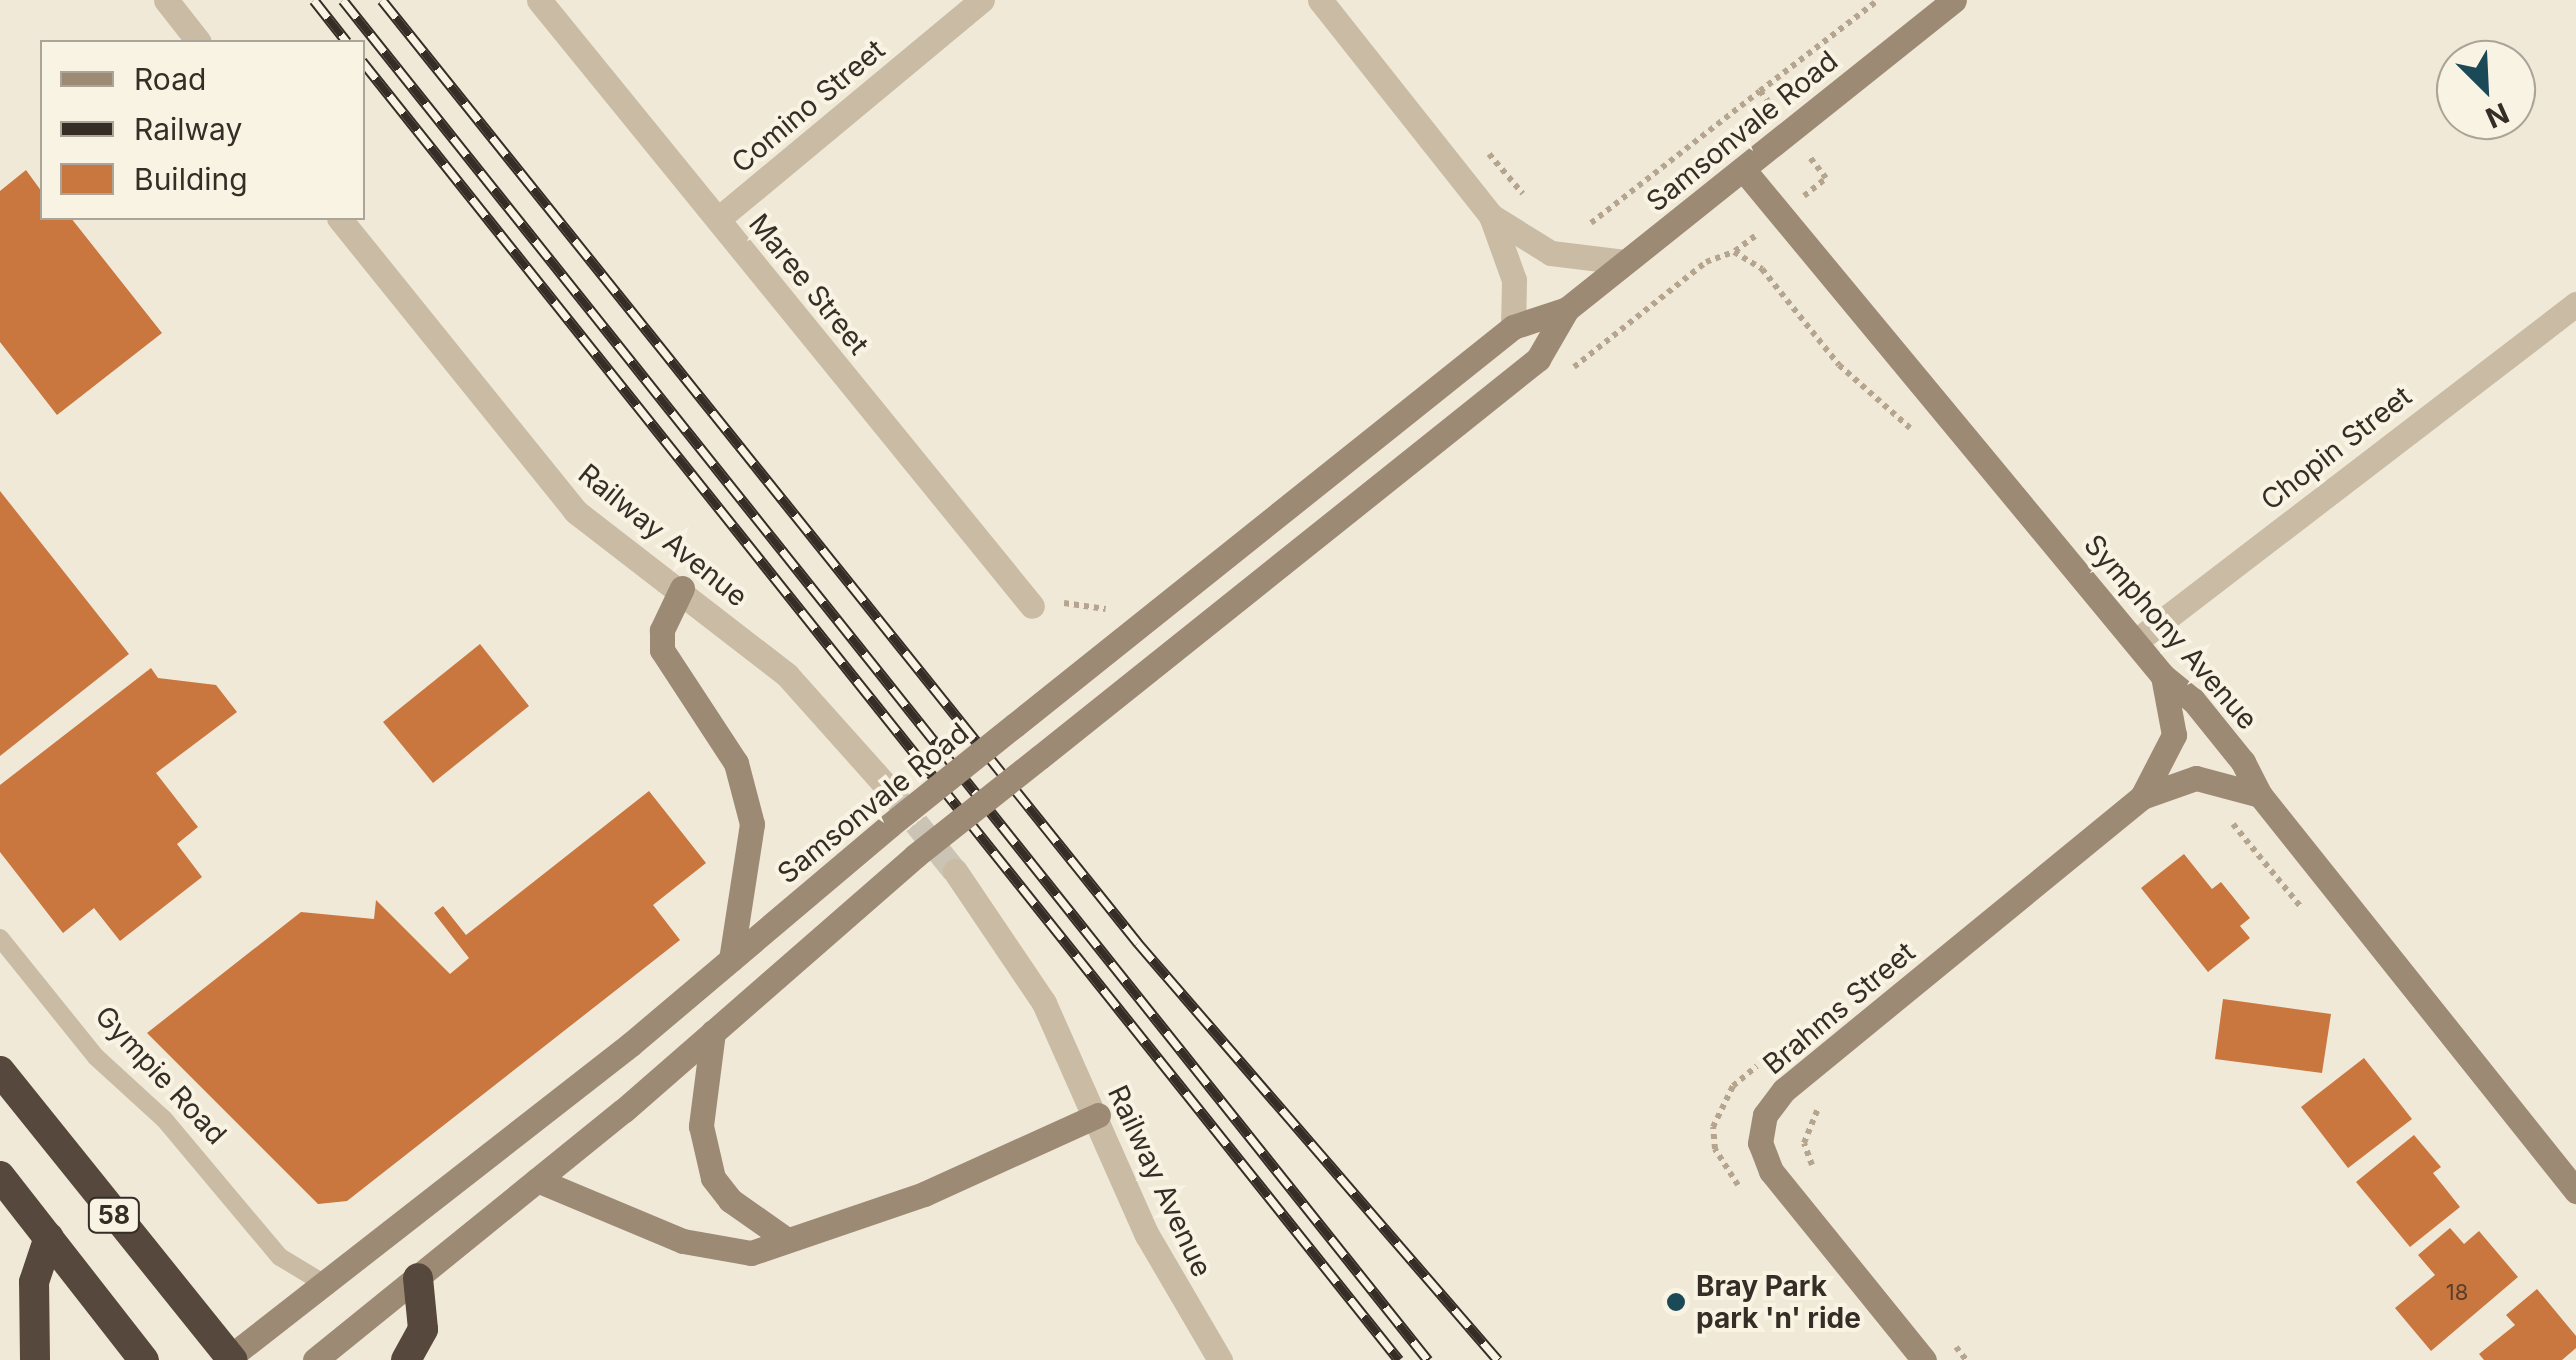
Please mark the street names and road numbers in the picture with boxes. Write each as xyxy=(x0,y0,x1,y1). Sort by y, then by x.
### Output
street label: Comino Street xyxy=(725,32,891,180)
street label: Samsonvale Road xyxy=(1640,44,1844,218)
street label: Maree Street xyxy=(742,207,876,361)
street label: Chopin Street xyxy=(2254,379,2418,517)
street label: Railway Avenue xyxy=(572,457,754,613)
street label: Symphony Avenue xyxy=(2077,528,2265,736)
street label: Samsonvale Road xyxy=(771,716,975,890)
street label: Brahms Street xyxy=(1756,935,1922,1081)
street label: Gympie Road xyxy=(88,999,234,1151)
street label: Railway Avenue xyxy=(1101,1080,1219,1282)
road number: 58 xyxy=(86,1195,142,1235)

